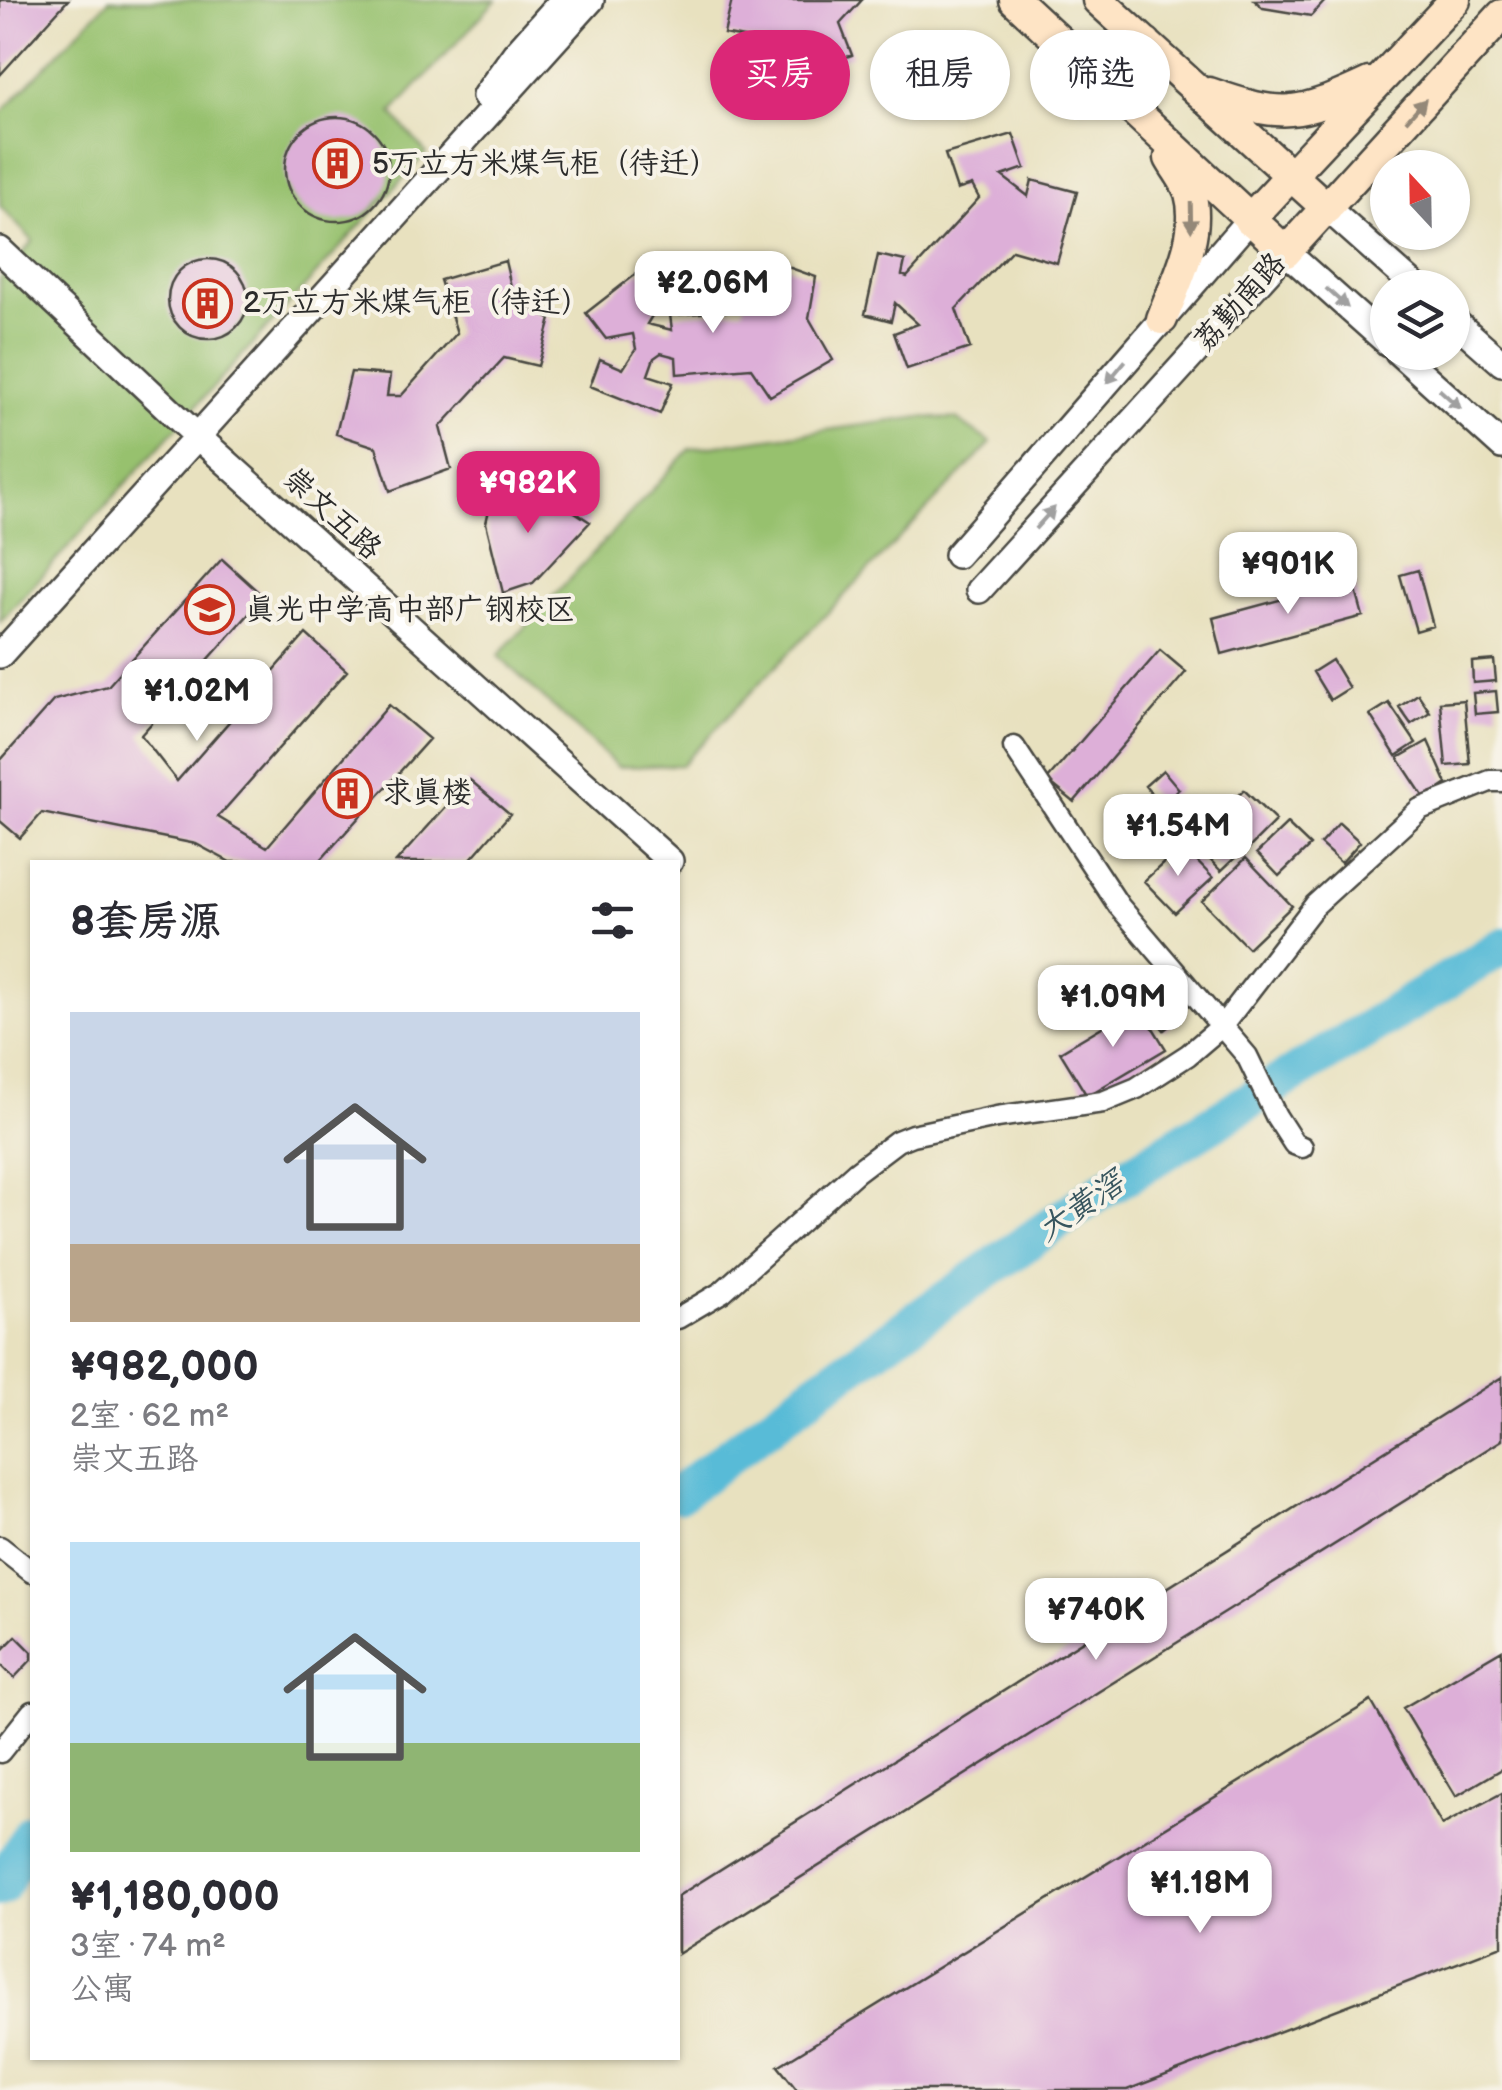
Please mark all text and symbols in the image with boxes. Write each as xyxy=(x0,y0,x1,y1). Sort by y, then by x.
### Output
chip: 买房 xyxy=(710,30,850,120)
chip: 租房 xyxy=(870,30,1010,120)
chip: 筛选 xyxy=(1030,30,1170,120)
one-way arrow xyxy=(1404,98,1427,122)
building icon: 5万立方米煤气柜（待迁） xyxy=(311,138,363,190)
place label: 5万立方米煤气柜（待迁） xyxy=(372,146,719,182)
north arrow xyxy=(1370,150,1470,250)
map controls xyxy=(1370,150,1470,370)
one-way arrow xyxy=(1183,201,1199,233)
street label: 荔勤南路 xyxy=(1186,245,1294,359)
pin: ¥2.06M xyxy=(632,251,794,336)
text: ¥2.06M xyxy=(657,264,769,303)
button: layers xyxy=(1370,270,1470,370)
building icon: 2万立方米煤气柜（待迁） xyxy=(182,277,234,329)
place label: 2万立方米煤气柜（待迁） xyxy=(243,285,591,321)
one-way arrow xyxy=(1325,286,1349,309)
one-way arrow xyxy=(1106,359,1128,384)
one-way arrow xyxy=(1438,387,1462,410)
pin: ¥982K xyxy=(458,451,598,536)
street label: 崇文五路 xyxy=(275,460,389,568)
text: ¥982K xyxy=(479,464,577,503)
one-way arrow xyxy=(1033,506,1055,531)
pin: ¥901K xyxy=(1218,532,1358,617)
text: ¥901K xyxy=(1241,545,1335,584)
school or university icon: 真光中学高中部广钢校区 xyxy=(184,584,236,636)
place label: 真光中学高中部广钢校区 xyxy=(245,592,575,628)
pin: ¥1.02M xyxy=(116,659,278,744)
text: ¥1.02M xyxy=(144,672,250,711)
building icon: 求真楼 xyxy=(321,767,373,819)
place label: 求真楼 xyxy=(382,775,472,811)
pin: ¥1.54M xyxy=(1097,794,1259,879)
text: ¥1.54M xyxy=(1125,807,1231,846)
icon: filters xyxy=(585,893,640,948)
text: 8套房源 xyxy=(70,897,221,948)
pin: ¥1.09M xyxy=(1032,965,1194,1050)
text: ¥1.09M xyxy=(1060,978,1166,1017)
icon: home xyxy=(265,1077,445,1257)
water label: 大黄滘 xyxy=(1030,1162,1135,1250)
text: ¥982,000 xyxy=(70,1342,259,1393)
text: 2室 · 62 m² xyxy=(70,1397,229,1436)
text: 崇文五路 xyxy=(70,1440,198,1479)
pin: ¥740K xyxy=(1026,1578,1166,1663)
text: ¥740K xyxy=(1047,1591,1145,1630)
icon: home xyxy=(265,1607,445,1787)
pin: ¥1.18M xyxy=(1119,1851,1281,1936)
text: ¥1.18M xyxy=(1150,1864,1250,1903)
text: ¥1,180,000 xyxy=(70,1872,280,1923)
text: 3室 · 74 m² xyxy=(70,1927,226,1966)
text: 公寓 xyxy=(70,1970,134,2009)

